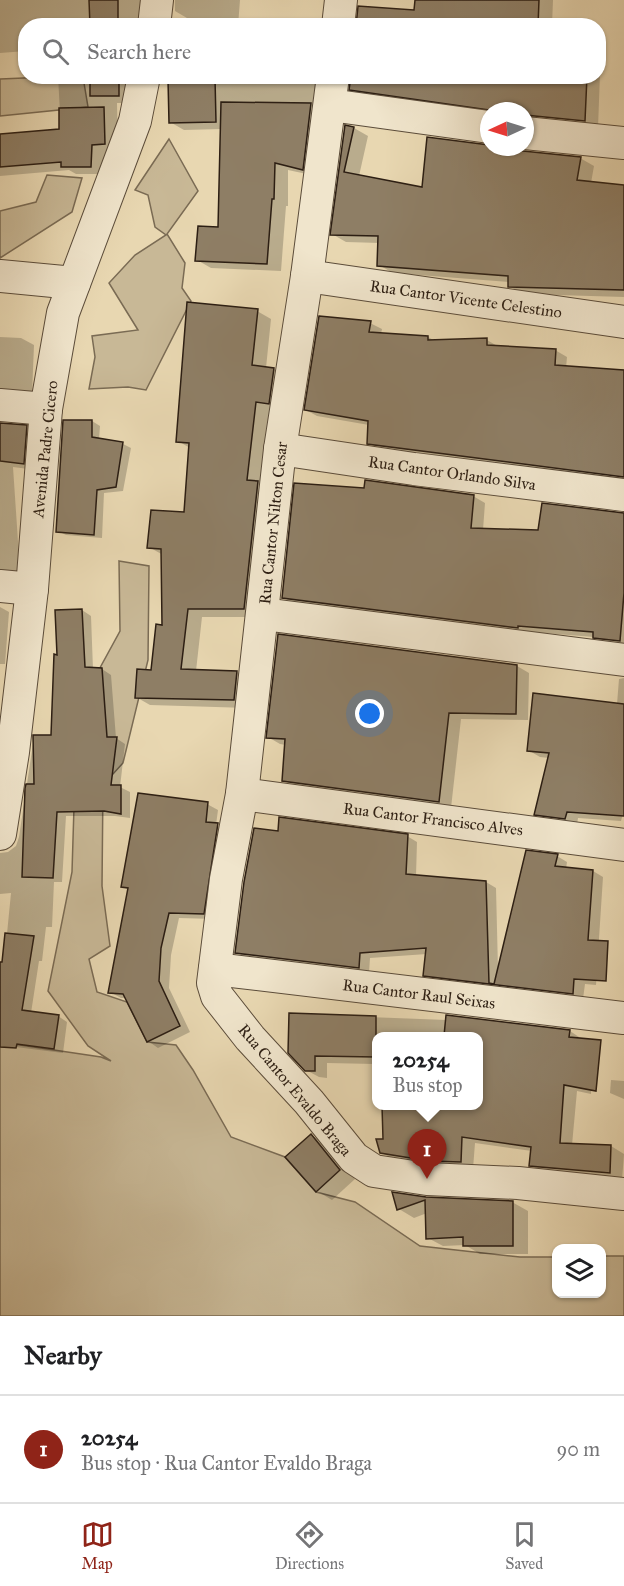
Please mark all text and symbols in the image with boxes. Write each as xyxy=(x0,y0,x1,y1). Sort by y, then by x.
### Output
search box xyxy=(18,18,606,84)
icon: search xyxy=(39,35,72,68)
text: Search here xyxy=(87,38,191,65)
north arrow xyxy=(480,102,534,156)
street label: Rua Cantor Vicente Celestino xyxy=(369,276,563,322)
street label: Avenida Padre Cicero xyxy=(28,379,62,520)
street label: Rua Cantor Nilton Cesar xyxy=(255,441,291,605)
street label: Rua Cantor Orlando Silva xyxy=(367,452,537,494)
your location xyxy=(355,699,384,728)
street label: Rua Cantor Francisco Alves xyxy=(342,799,524,839)
street label: Rua Cantor Raul Seixas xyxy=(342,975,497,1013)
street label: Rua Cantor Evaldo Braga xyxy=(234,1020,356,1161)
popup xyxy=(372,1032,483,1110)
text: 20254 xyxy=(392,1046,449,1073)
text: Bus stop xyxy=(392,1073,463,1097)
pin: 1 xyxy=(408,1130,446,1179)
map controls xyxy=(552,1244,606,1298)
button: layers xyxy=(552,1244,606,1298)
text: Nearby xyxy=(24,1339,102,1371)
text: 20254 xyxy=(81,1424,137,1451)
text: 1 xyxy=(40,1437,47,1461)
text: 90 m xyxy=(557,1437,600,1461)
text: Bus stop · Rua Cantor Evaldo Braga xyxy=(81,1451,372,1475)
tab: Map xyxy=(81,1518,114,1573)
tab: Directions xyxy=(275,1518,344,1573)
tab: Saved xyxy=(505,1518,543,1573)

